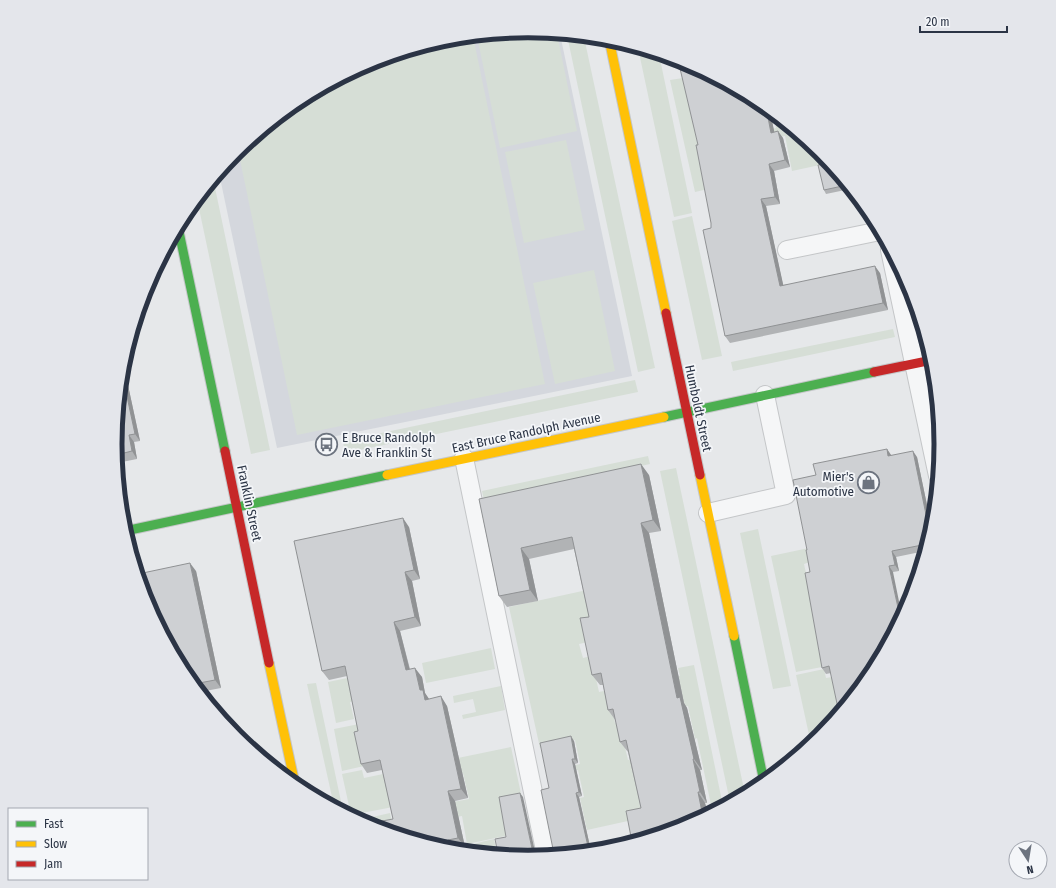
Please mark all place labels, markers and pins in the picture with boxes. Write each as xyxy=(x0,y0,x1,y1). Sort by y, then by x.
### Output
place label: E Bruce Randolph Ave & Franklin St xyxy=(342,430,436,460)
bus stop icon: E Bruce Randolph Ave & Franklin St xyxy=(313,431,339,457)
place label: Mier's Automotive xyxy=(793,469,854,499)
shop icon: Mier's Automotive xyxy=(856,470,882,496)

